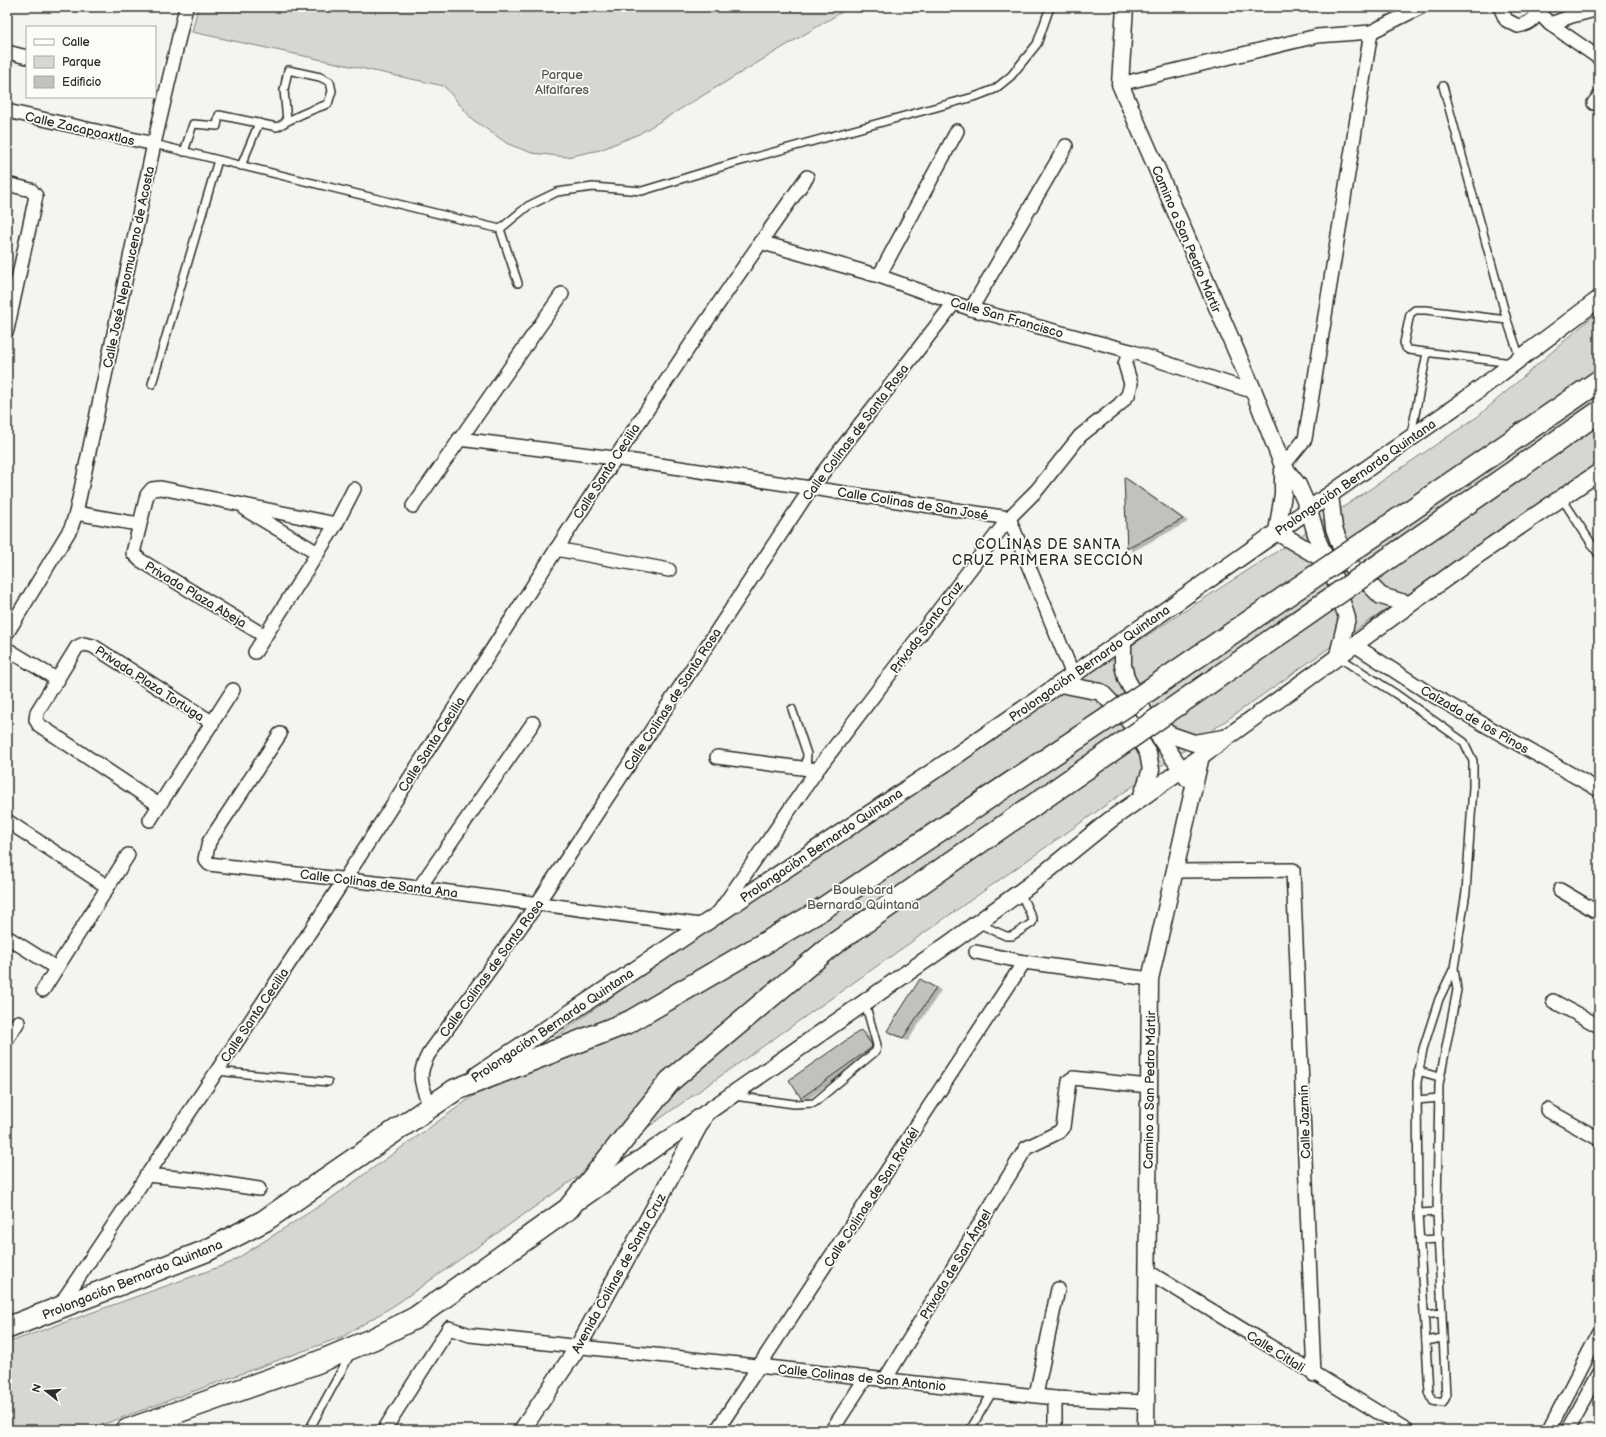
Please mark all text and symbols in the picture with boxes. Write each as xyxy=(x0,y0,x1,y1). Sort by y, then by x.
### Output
legend xyxy=(26,26,156,98)
text: Calle xyxy=(62,35,90,50)
text: Parque xyxy=(62,55,101,70)
park label: Parque Alfalfares xyxy=(535,67,590,98)
text: Edificio xyxy=(62,75,102,90)
street label: Calle Zacapoaxtlas xyxy=(23,109,137,150)
street label: Camino a San Pedro Mártir xyxy=(1148,163,1225,316)
street label: Calle José Nepomuceno de Acosta xyxy=(100,165,158,370)
street label: Calle San Francisco xyxy=(948,294,1065,342)
street label: Calle Colinas de Santa Rosa xyxy=(799,361,912,504)
street label: Prolongación Bernardo Quintana xyxy=(1272,416,1439,540)
street label: Calle Santa Cecilia xyxy=(570,421,644,522)
street label: Calle Colinas de San José xyxy=(836,484,990,524)
district label: COLINAS DE SANTA CRUZ PRIMERA SECCIÓN xyxy=(952,536,1144,569)
street label: Privada Plaza Abeja xyxy=(142,558,249,632)
street label: Privada Santa Cruz xyxy=(887,578,967,677)
street label: Prolongación Bernardo Quintana xyxy=(1006,602,1173,726)
street label: Calle Colinas de Santa Rosa xyxy=(621,625,725,774)
street label: Privada Plaza Tortuga xyxy=(92,643,207,725)
street label: Calzada de los Pinos xyxy=(1417,682,1532,758)
street label: Calle Santa Cecilia xyxy=(395,694,469,795)
street label: Prolongación Bernardo Quintana xyxy=(737,785,906,906)
street label: Calle Colinas de Santa Ana xyxy=(299,866,459,902)
park label: Boulebard Bernardo Quintana xyxy=(807,882,919,913)
street label: Calle Colinas de Santa Rosa xyxy=(436,896,547,1041)
street label: Calle Santa Cecilia xyxy=(217,965,292,1066)
street label: Prolongación Bernardo Quintana xyxy=(468,965,637,1086)
street label: Camino a San Pedro Mártir xyxy=(1141,1010,1159,1169)
street label: Calle Jazmín xyxy=(1296,1085,1314,1159)
street label: Calle Colinas de San Rafaél xyxy=(821,1125,923,1270)
street label: Avenida Colinas de Santa Cruz xyxy=(568,1190,670,1356)
street label: Privada de San Ángel xyxy=(916,1206,995,1322)
street label: Prolongación Bernardo Quintana xyxy=(40,1236,225,1323)
street label: Calle Citlali xyxy=(1243,1328,1308,1376)
street label: Calle Colinas de San Antonio xyxy=(777,1361,947,1395)
north arrow xyxy=(26,1371,66,1411)
text: N xyxy=(29,1382,44,1394)

